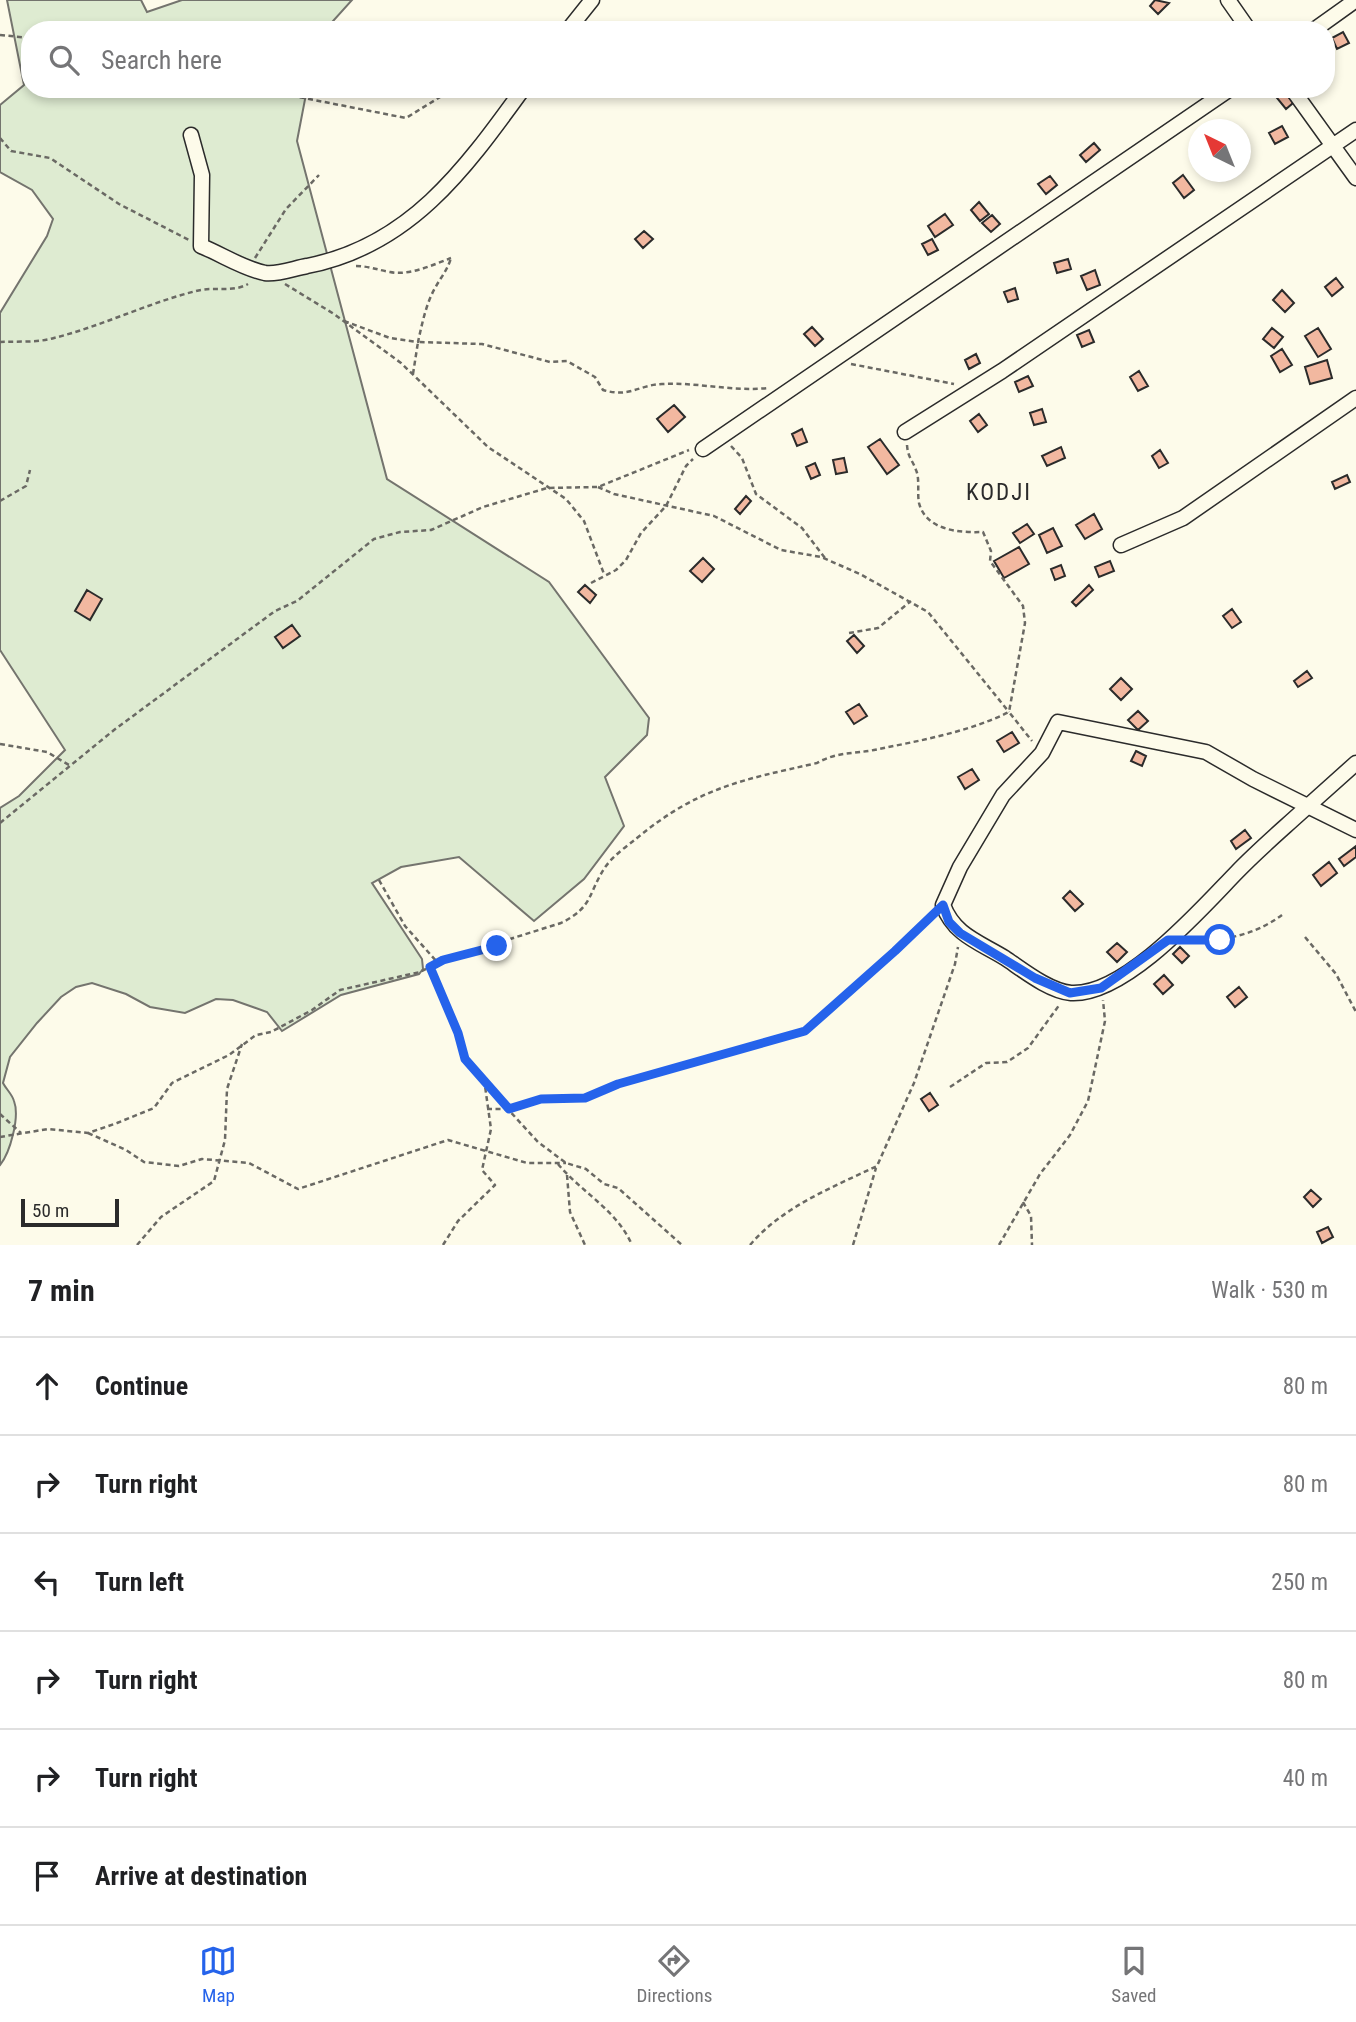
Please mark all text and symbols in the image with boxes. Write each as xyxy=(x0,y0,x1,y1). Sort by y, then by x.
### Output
search box xyxy=(21,21,1335,98)
icon: search xyxy=(45,41,83,79)
text: Search here xyxy=(101,45,222,75)
north arrow xyxy=(1188,119,1251,182)
district label: KODJI xyxy=(966,479,1032,506)
route start xyxy=(1204,924,1235,955)
route end xyxy=(481,930,512,961)
scale bar xyxy=(21,1196,119,1228)
text: 50 m xyxy=(32,1199,69,1222)
text: 7 min xyxy=(28,1273,95,1308)
text: Walk · 530 m xyxy=(1211,1277,1328,1304)
icon: ahead xyxy=(28,1367,66,1405)
text: Continue xyxy=(95,1371,188,1401)
text: 80 m xyxy=(1283,1373,1328,1400)
icon: right xyxy=(28,1465,66,1503)
text: Turn right xyxy=(95,1469,197,1499)
text: 80 m xyxy=(1283,1471,1328,1498)
icon: left xyxy=(28,1563,66,1601)
text: Turn left xyxy=(95,1567,184,1597)
text: 250 m xyxy=(1271,1569,1328,1596)
icon: right xyxy=(28,1661,66,1699)
text: Turn right xyxy=(95,1665,197,1695)
text: 80 m xyxy=(1283,1667,1328,1694)
icon: right xyxy=(28,1759,66,1797)
text: Turn right xyxy=(95,1763,197,1793)
text: 40 m xyxy=(1283,1765,1328,1792)
icon: arrive xyxy=(28,1857,66,1895)
text: Arrive at destination xyxy=(95,1861,307,1891)
tab: Map xyxy=(199,1942,237,2007)
tab: Directions xyxy=(636,1942,712,2007)
tab: Saved xyxy=(1111,1942,1157,2007)

